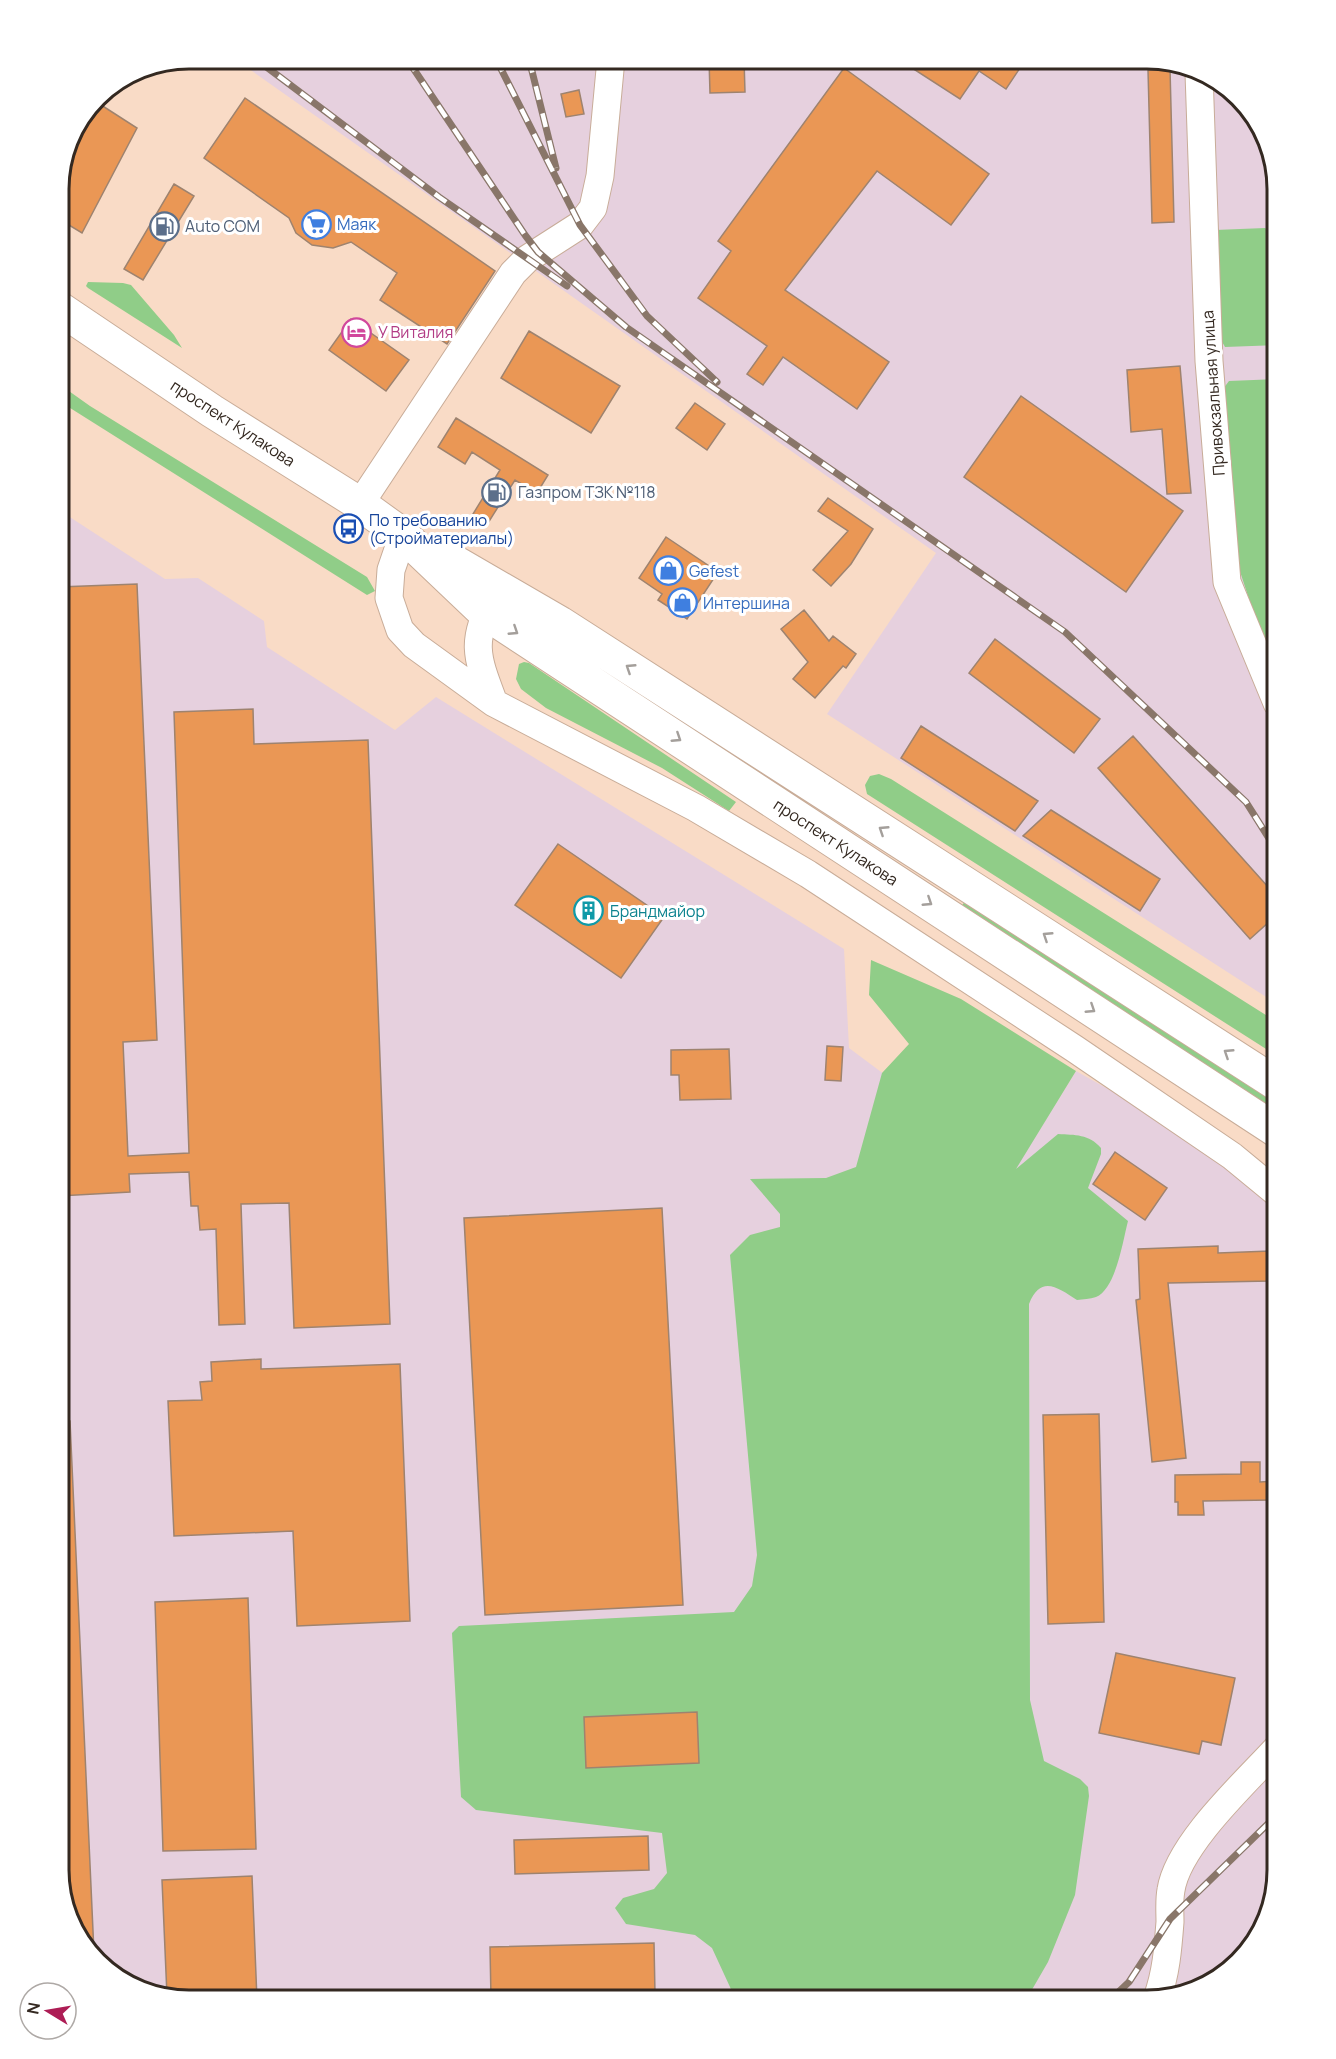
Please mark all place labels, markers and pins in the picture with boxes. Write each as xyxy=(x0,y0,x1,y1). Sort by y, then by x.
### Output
supermarket icon: Маяк xyxy=(300,208,332,240)
fuel station icon: Auto COM xyxy=(148,210,180,242)
place label: Маяк xyxy=(337,213,377,235)
place label: Auto COM xyxy=(185,215,260,237)
hotel icon: У Виталия xyxy=(341,316,373,348)
place label: У Виталия xyxy=(378,321,453,343)
fuel station icon: Газпром ТЗК №118 xyxy=(481,476,513,508)
place label: Газпром ТЗК №118 xyxy=(518,481,656,503)
place label: По требованию (Стройматериалы) xyxy=(369,509,514,549)
bus stop icon: По требованию (Стройматериалы) xyxy=(332,513,364,545)
shop icon: Gefest xyxy=(652,555,684,587)
place label: Gefest xyxy=(689,560,739,582)
shop icon: Интершина xyxy=(666,587,698,619)
place label: Интершина xyxy=(703,592,790,614)
building icon: Брандмайор xyxy=(573,895,605,927)
place label: Брандмайор xyxy=(610,900,705,922)

